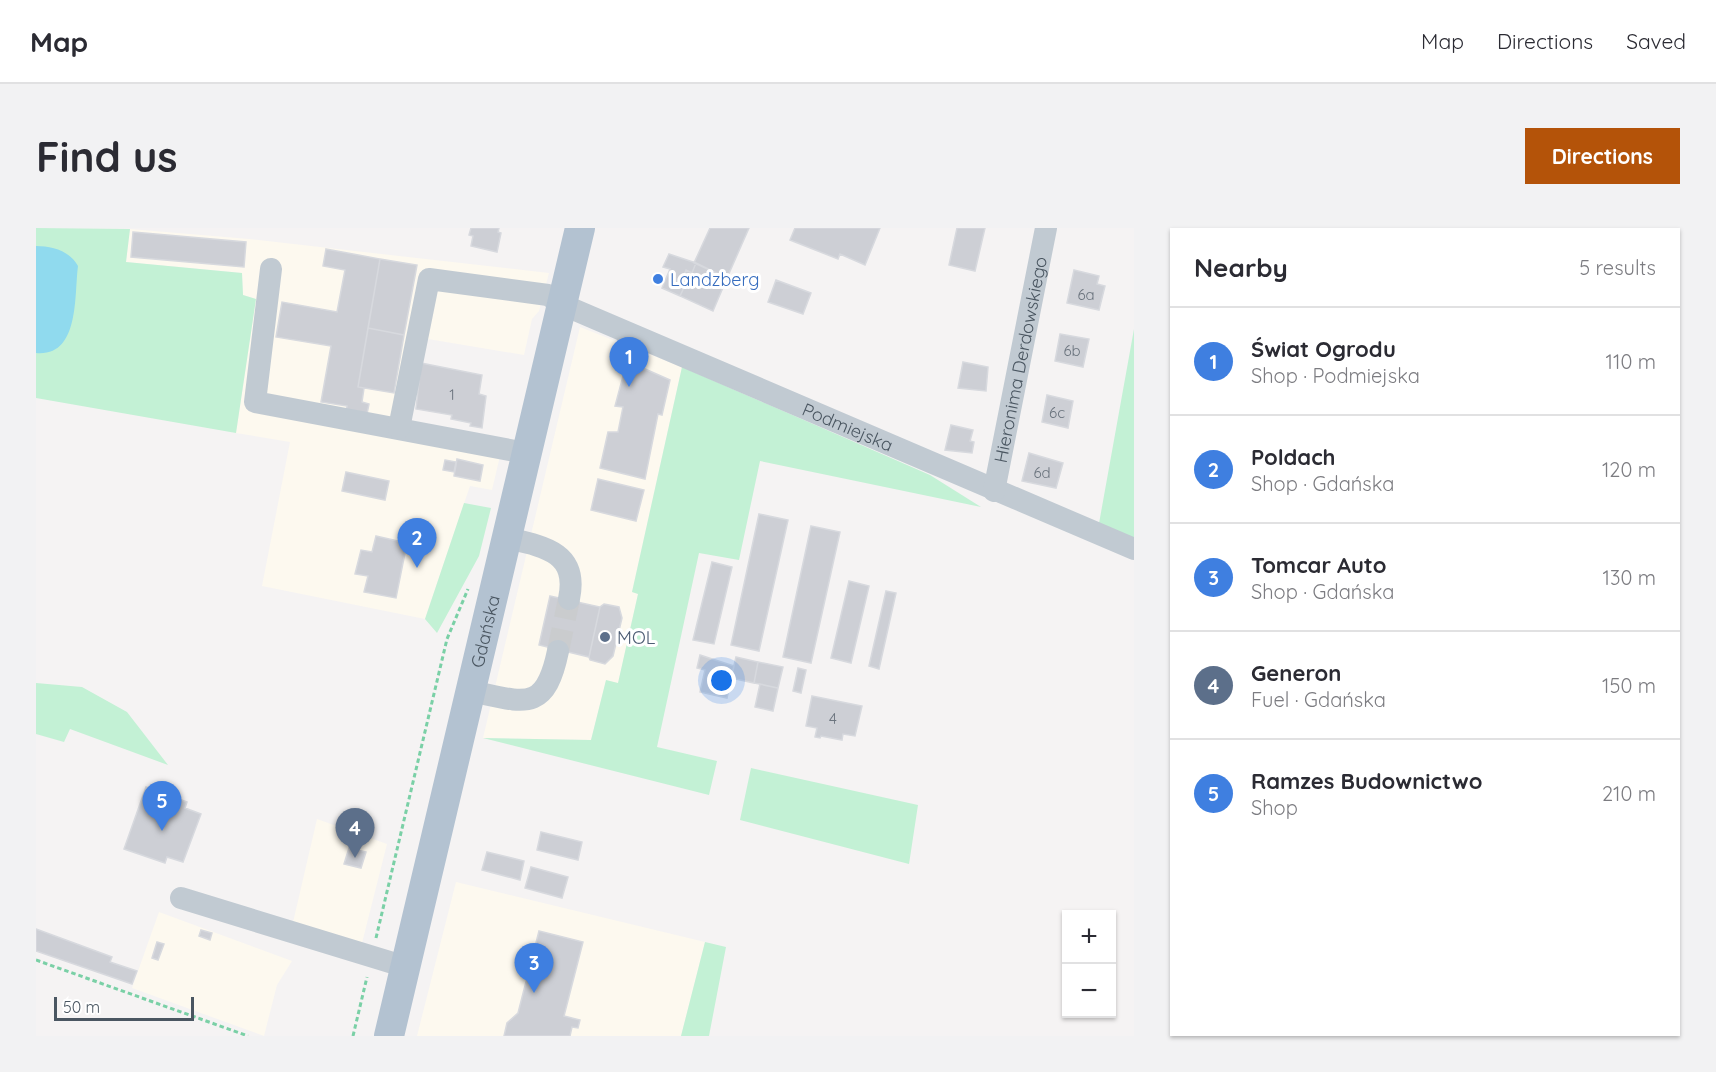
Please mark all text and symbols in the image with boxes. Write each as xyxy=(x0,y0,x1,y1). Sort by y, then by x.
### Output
text: Map xyxy=(30,24,88,59)
text: Map xyxy=(1421,28,1464,54)
text: Directions xyxy=(1497,28,1593,54)
text: Saved xyxy=(1626,28,1686,54)
button: Directions xyxy=(1525,128,1680,184)
text: Find us xyxy=(36,130,178,183)
text: Nearby xyxy=(1194,251,1288,284)
street label: Hieronima Derdowskiego xyxy=(988,254,1052,465)
text: 5 results xyxy=(1579,255,1656,280)
place label: Landzberg xyxy=(670,268,759,291)
marker: Landzberg xyxy=(651,272,665,286)
house number: 6a xyxy=(1077,285,1095,304)
text: Świat Ogrodu xyxy=(1251,335,1396,363)
pin: 1 xyxy=(610,338,648,387)
house number: 6b xyxy=(1063,341,1081,360)
text: 1 xyxy=(1210,349,1217,374)
text: 110 m xyxy=(1606,349,1656,374)
text: Shop · Podmiejska xyxy=(1251,363,1420,388)
house number: 1 xyxy=(449,385,455,404)
street label: Podmiejska xyxy=(799,397,897,456)
house number: 6c xyxy=(1049,403,1065,422)
text: Poldach xyxy=(1251,443,1335,471)
text: 2 xyxy=(1208,457,1219,482)
text: 120 m xyxy=(1602,457,1656,482)
house number: 6d xyxy=(1033,463,1051,482)
text: Shop · Gdańska xyxy=(1251,471,1394,496)
pin: 2 xyxy=(398,518,436,568)
text: Tomcar Auto xyxy=(1251,551,1386,579)
text: 3 xyxy=(1208,565,1219,590)
text: 130 m xyxy=(1603,565,1656,590)
text: Shop · Gdańska xyxy=(1251,579,1394,604)
street label: Gdańska xyxy=(465,593,504,670)
place label: MOL xyxy=(617,626,656,649)
marker: MOL xyxy=(598,630,612,644)
text: Generon xyxy=(1251,659,1341,687)
your location xyxy=(707,666,736,695)
text: 4 xyxy=(1208,673,1219,698)
text: 150 m xyxy=(1602,673,1656,698)
text: Fuel · Gdańska xyxy=(1251,687,1386,712)
house number: 4 xyxy=(829,709,837,728)
text: Ramzes Budownictwo xyxy=(1251,767,1483,795)
text: 5 xyxy=(1208,781,1219,806)
text: 210 m xyxy=(1602,781,1656,806)
pin: 5 xyxy=(142,782,182,831)
text: Shop xyxy=(1251,795,1298,820)
pin: 4 xyxy=(336,808,374,858)
map controls xyxy=(1062,910,1116,1018)
button: + xyxy=(1062,910,1116,964)
pin: 3 xyxy=(514,944,554,993)
button: − xyxy=(1062,964,1116,1018)
scale bar xyxy=(54,994,194,1022)
text: 50 m xyxy=(63,997,100,1017)

